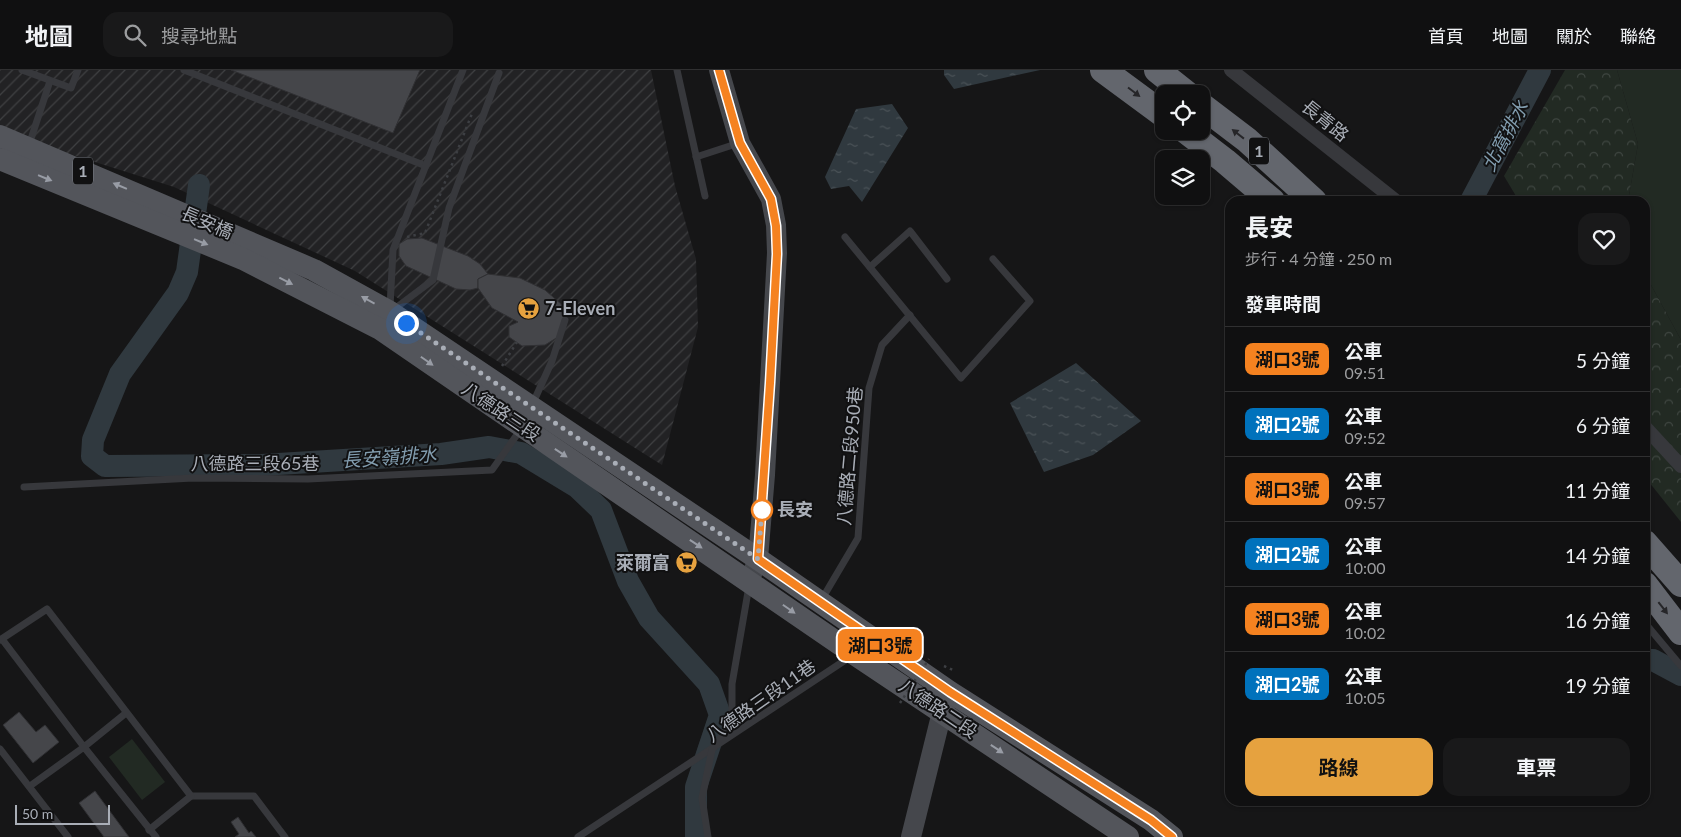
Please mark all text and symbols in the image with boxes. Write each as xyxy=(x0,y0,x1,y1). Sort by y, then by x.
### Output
search box xyxy=(103,12,453,57)
text: 地圖 xyxy=(25,21,73,50)
icon: search xyxy=(121,21,149,49)
text: 搜尋地點 xyxy=(161,24,237,47)
text: 首頁 xyxy=(1428,25,1464,47)
text: 地圖 xyxy=(1492,25,1528,47)
text: 關於 xyxy=(1556,25,1592,47)
text: 聯絡 xyxy=(1620,25,1656,47)
map controls xyxy=(1155,85,1210,205)
button: locate xyxy=(1155,85,1210,140)
one-way arrow xyxy=(1127,87,1140,98)
street label: 長青路 xyxy=(1298,95,1354,146)
water label: 北窩排水 xyxy=(1477,96,1533,175)
one-way arrow xyxy=(1232,128,1245,139)
road number: 1 xyxy=(1249,138,1269,164)
button: layers xyxy=(1155,150,1210,205)
road number: 1 xyxy=(73,158,93,184)
one-way arrow xyxy=(38,174,52,182)
one-way arrow xyxy=(113,182,127,190)
street label: 長安橋 xyxy=(178,201,237,243)
text: 長安 xyxy=(1245,212,1293,241)
button: heart xyxy=(1578,213,1630,265)
one-way arrow xyxy=(194,239,209,246)
text: 步行 · 4 分鐘 · 250 m xyxy=(1245,249,1392,268)
one-way arrow xyxy=(279,277,293,285)
text: 發車時間 xyxy=(1245,292,1321,315)
one-way arrow xyxy=(360,296,375,304)
supermarket icon: 7-Eleven xyxy=(517,297,541,321)
place label: 7-Eleven xyxy=(545,297,615,319)
your location xyxy=(394,311,419,336)
text: 公車 xyxy=(1344,339,1382,362)
text: 湖口3號 xyxy=(1255,348,1319,370)
text: 5 分鐘 xyxy=(1576,349,1630,372)
one-way arrow xyxy=(420,356,434,366)
text: 09:51 xyxy=(1344,363,1386,382)
street label: 八德路三段 xyxy=(458,377,545,445)
street label: 八德路二段950巷 xyxy=(832,386,866,526)
text: 公車 xyxy=(1344,404,1382,427)
text: 湖口2號 xyxy=(1255,413,1319,435)
text: 6 分鐘 xyxy=(1576,414,1630,437)
text: 09:52 xyxy=(1344,428,1386,447)
water label: 長安嶺排水 xyxy=(341,442,438,471)
one-way arrow xyxy=(554,448,568,458)
street label: 八德路三段65巷 xyxy=(191,452,319,474)
text: 公車 xyxy=(1344,469,1382,492)
text: 湖口3號 xyxy=(1255,478,1319,500)
text: 11 分鐘 xyxy=(1565,479,1630,502)
text: 09:57 xyxy=(1344,493,1386,512)
place label: 長安 xyxy=(777,498,813,520)
marker: 長安 xyxy=(751,499,773,521)
text: 公車 xyxy=(1344,534,1382,557)
one-way arrow xyxy=(689,539,702,549)
text: 湖口2號 xyxy=(1255,543,1319,565)
text: 14 分鐘 xyxy=(1565,544,1630,567)
place label: 萊爾富 xyxy=(616,551,670,573)
supermarket icon: 萊爾富 xyxy=(674,551,698,575)
text: 10:00 xyxy=(1344,558,1386,577)
text: 公車 xyxy=(1344,599,1382,622)
one-way arrow xyxy=(1658,601,1668,615)
one-way arrow xyxy=(783,604,796,614)
text: 湖口3號 xyxy=(1255,608,1319,630)
text: 16 分鐘 xyxy=(1565,609,1630,632)
text: 10:02 xyxy=(1344,623,1386,642)
line badge: 湖口3號 xyxy=(845,629,915,661)
text: 湖口3號 xyxy=(848,634,912,656)
street label: 八德路三段11巷 xyxy=(701,654,820,746)
text: 公車 xyxy=(1344,664,1382,687)
text: 湖口2號 xyxy=(1255,673,1319,695)
street label: 八德路二段 xyxy=(895,674,982,742)
text: 19 分鐘 xyxy=(1565,674,1630,697)
text: 10:05 xyxy=(1344,688,1386,707)
button: 路線 xyxy=(1245,738,1433,796)
button: 車票 xyxy=(1443,738,1630,796)
one-way arrow xyxy=(990,744,1004,753)
scale bar xyxy=(15,802,110,825)
text: 50 m xyxy=(22,805,53,822)

